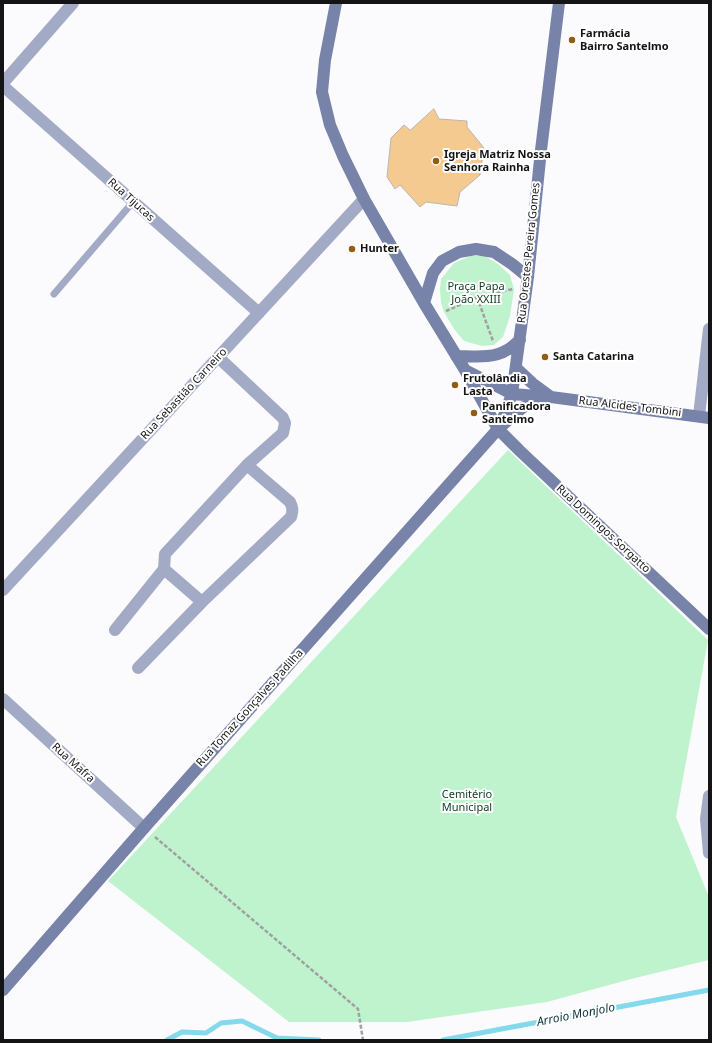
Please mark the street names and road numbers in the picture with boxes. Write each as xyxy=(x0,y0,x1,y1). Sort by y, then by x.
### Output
street label: Rua Tijucas xyxy=(105,176,157,224)
street label: Rua Orestes Pereira Gomes xyxy=(515,182,543,324)
street label: Rua Sebastião Carneiro xyxy=(138,346,230,442)
street label: Rua Alcides Tombini xyxy=(578,394,682,420)
street label: Rua Domingos Sorgatto xyxy=(553,482,653,576)
street label: Rua Tomaz Gonçalves Padilha xyxy=(194,647,306,769)
street label: Rua Mafra xyxy=(49,740,97,786)

